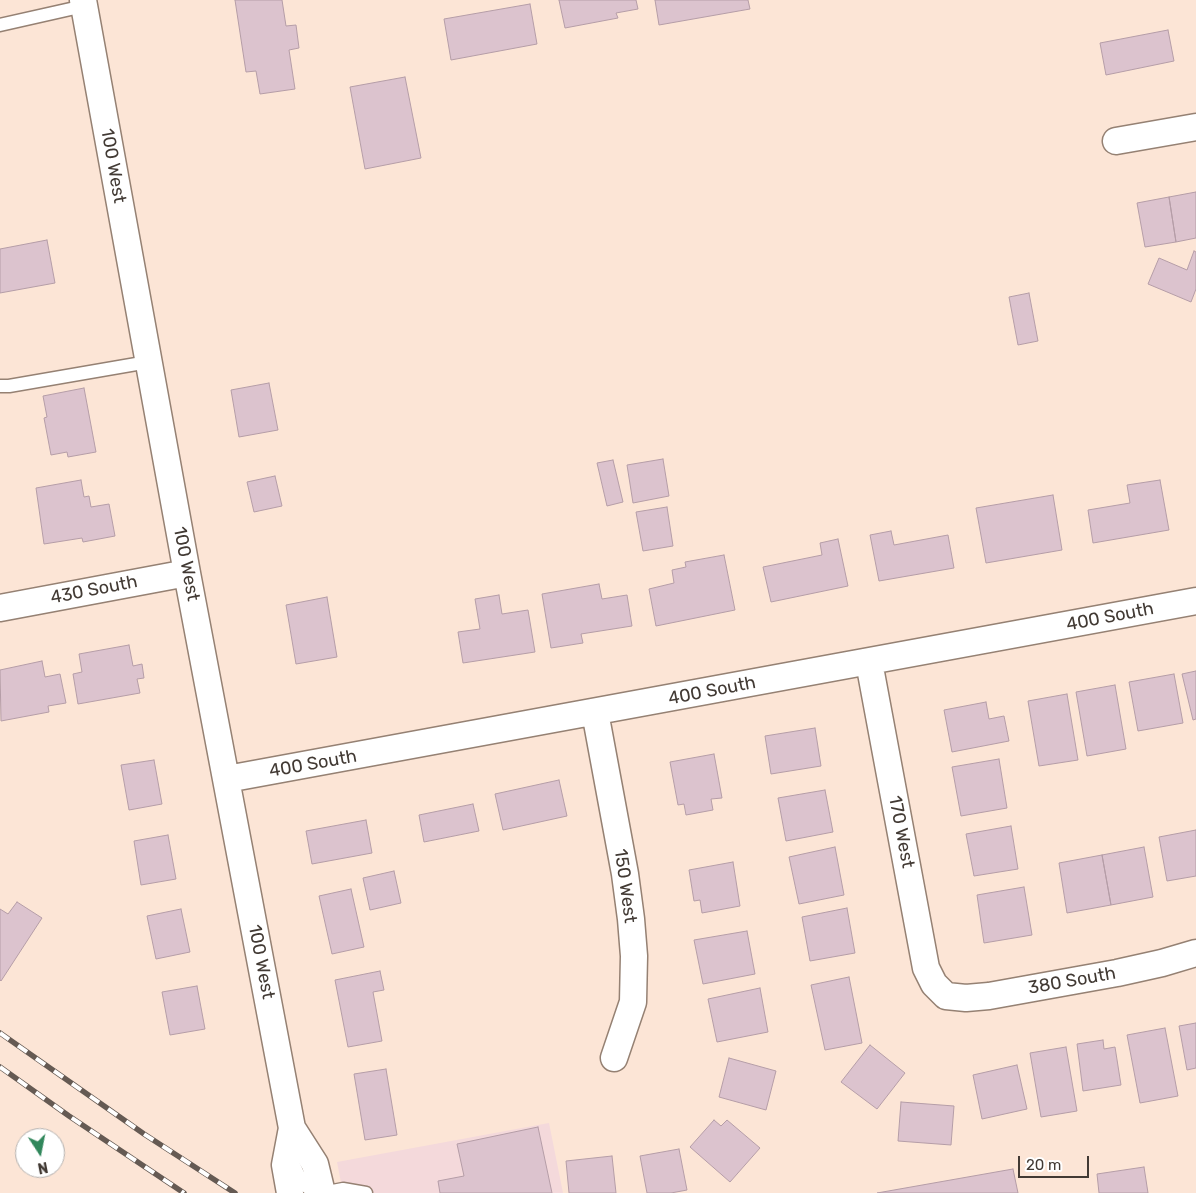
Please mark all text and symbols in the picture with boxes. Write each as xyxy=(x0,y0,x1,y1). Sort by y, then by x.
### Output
street label: 100 West xyxy=(96,127,130,205)
street label: 100 West xyxy=(168,525,204,603)
street label: 430 South xyxy=(49,571,139,609)
street label: 400 South xyxy=(1064,598,1156,636)
street label: 400 South xyxy=(666,672,758,710)
street label: 400 South xyxy=(267,746,359,782)
street label: 170 West xyxy=(883,794,919,870)
street label: 150 West xyxy=(609,848,641,924)
street label: 100 West xyxy=(243,923,279,1001)
street label: 380 South xyxy=(1027,963,1117,999)
north arrow xyxy=(15,1128,65,1178)
scale bar xyxy=(1021,1146,1092,1178)
text: 20 m xyxy=(1026,1156,1061,1174)
text: N xyxy=(36,1158,49,1177)

